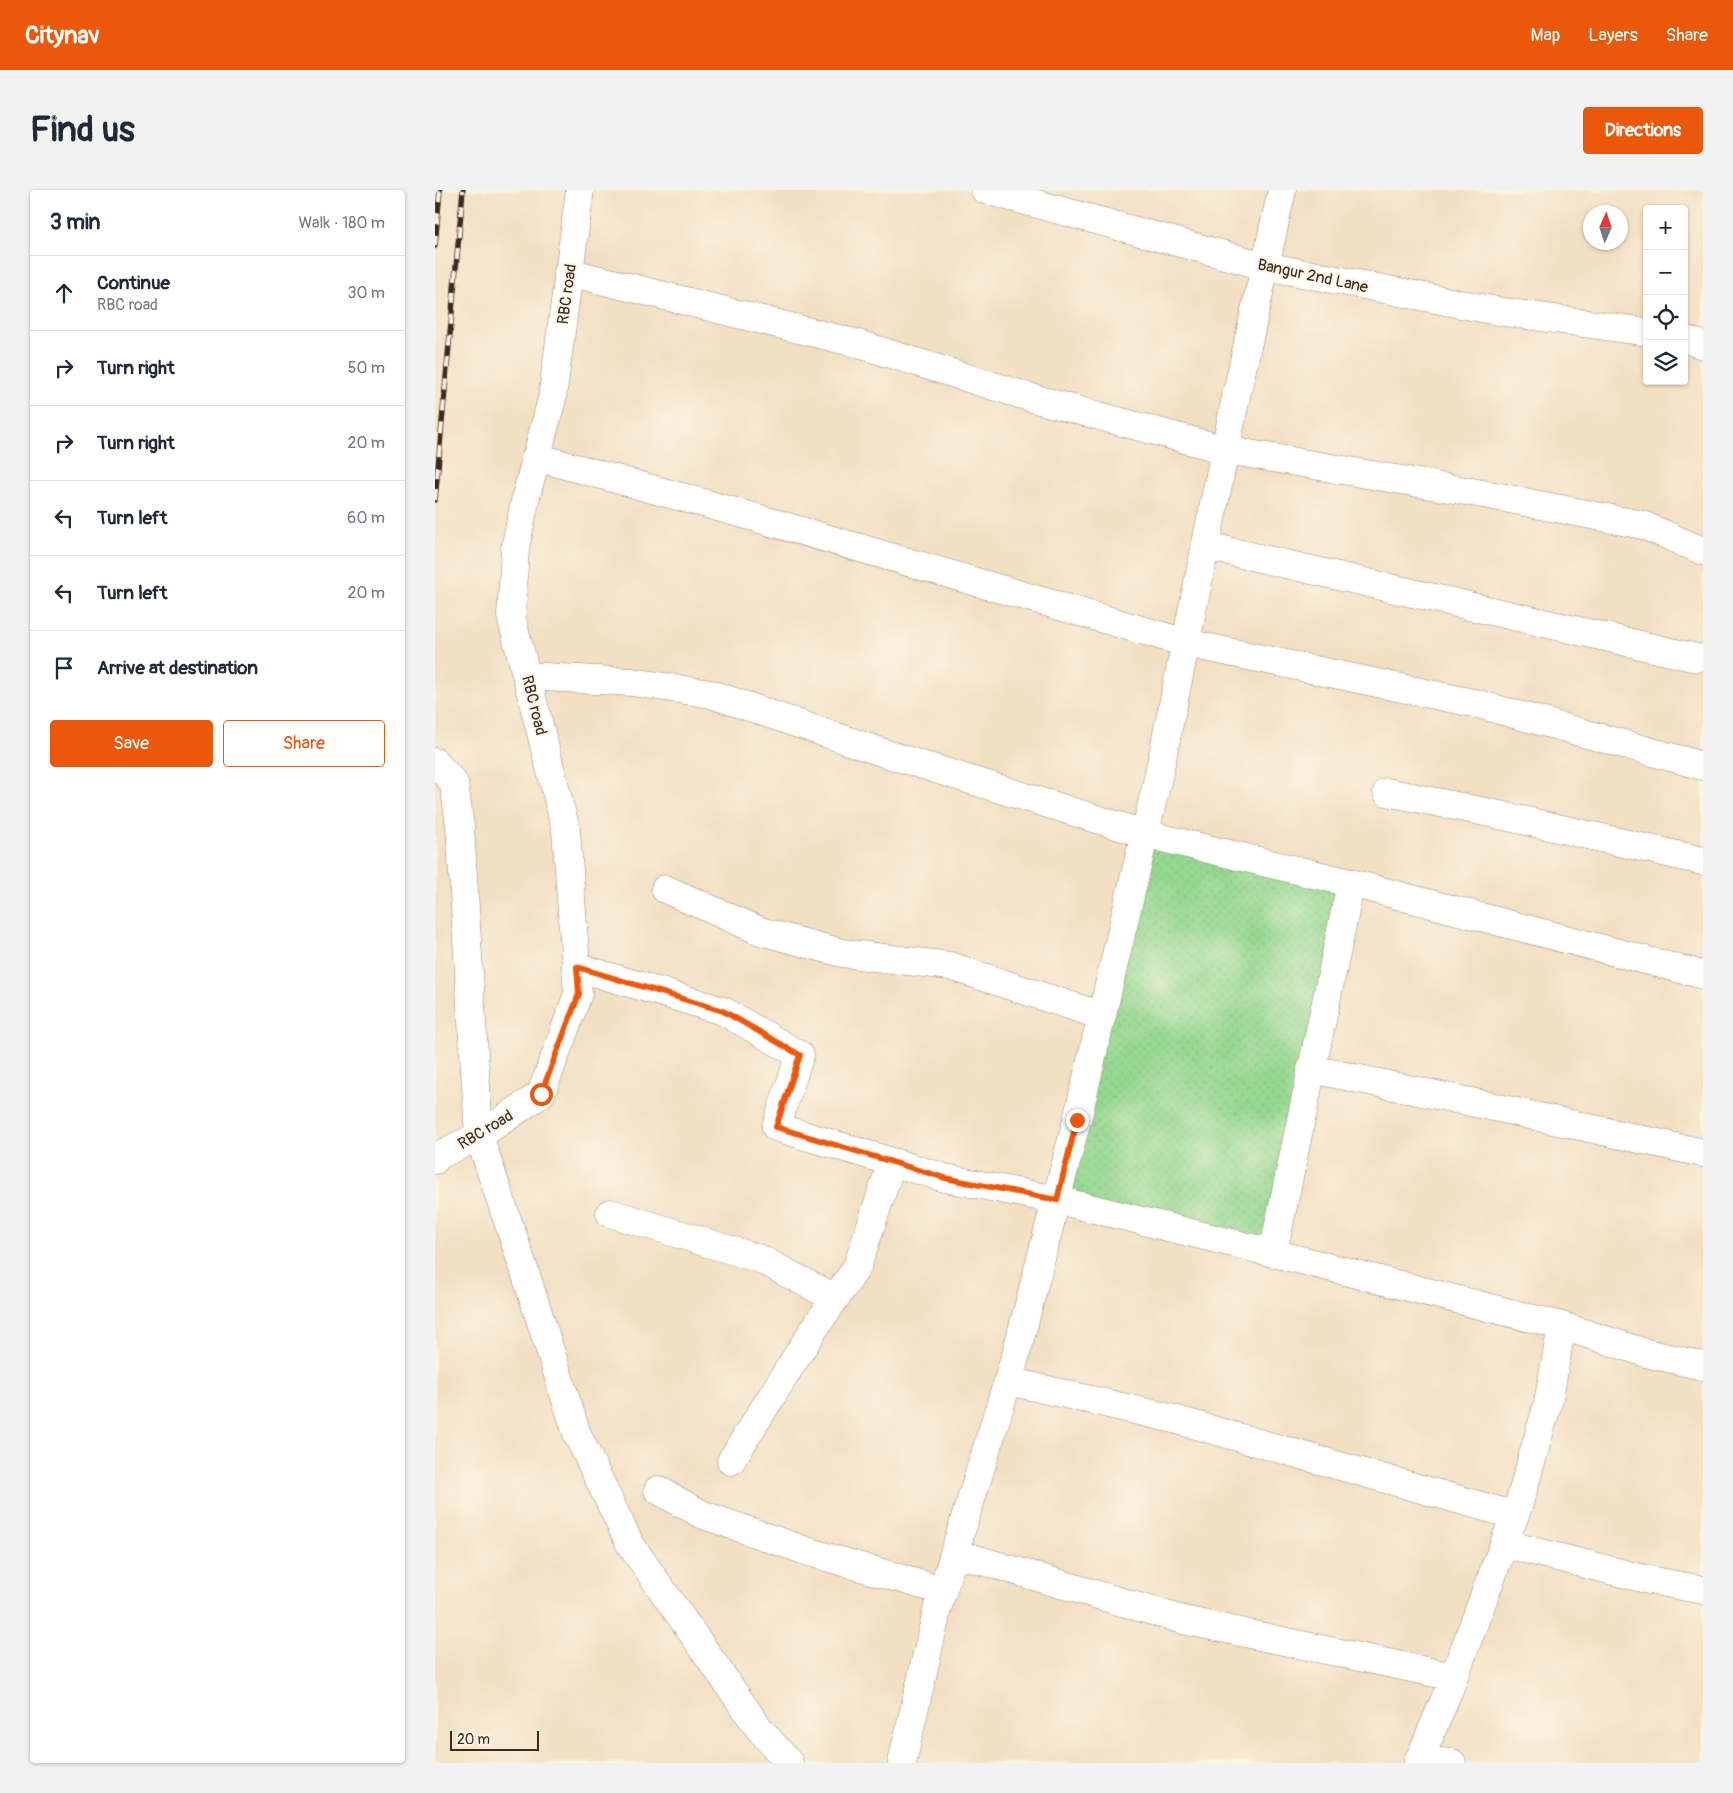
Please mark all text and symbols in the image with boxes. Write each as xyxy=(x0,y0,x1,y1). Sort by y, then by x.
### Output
text: Citynav xyxy=(25,21,100,50)
text: Map xyxy=(1531,24,1560,47)
text: Layers xyxy=(1588,24,1638,47)
text: Share xyxy=(1666,24,1708,47)
button: Directions xyxy=(1583,107,1703,154)
text: Find us xyxy=(30,108,135,152)
north arrow xyxy=(1583,205,1628,250)
map controls xyxy=(1643,205,1688,385)
button: + xyxy=(1643,205,1688,250)
text: 3 min xyxy=(50,209,100,236)
text: Walk · 180 m xyxy=(298,213,385,233)
button: − xyxy=(1643,250,1688,295)
street label: Bangur 2nd Lane xyxy=(1256,254,1370,297)
street label: RBC road xyxy=(553,263,581,326)
text: Continue xyxy=(97,271,170,295)
icon: ahead xyxy=(50,279,78,307)
text: 30 m xyxy=(347,283,385,303)
text: RBC road xyxy=(97,295,158,315)
button: locate xyxy=(1643,295,1688,340)
button: layers xyxy=(1643,340,1688,385)
icon: right xyxy=(50,354,78,382)
text: Turn right xyxy=(97,356,175,380)
text: 50 m xyxy=(348,358,385,378)
icon: right xyxy=(50,429,78,457)
text: Turn right xyxy=(97,431,175,455)
text: 20 m xyxy=(347,433,385,453)
icon: left xyxy=(50,504,78,532)
text: Turn left xyxy=(97,506,167,530)
text: 60 m xyxy=(347,508,385,528)
icon: left xyxy=(50,579,78,607)
text: Turn left xyxy=(97,581,167,605)
text: 20 m xyxy=(347,583,385,603)
icon: arrive xyxy=(50,654,78,682)
text: Arrive at destination xyxy=(97,656,258,680)
street label: RBC road xyxy=(517,673,551,737)
button: Save xyxy=(50,720,213,767)
button: Share xyxy=(223,720,385,767)
route start xyxy=(530,1083,553,1106)
street label: RBC road xyxy=(454,1106,517,1154)
route end xyxy=(1066,1109,1089,1132)
scale bar xyxy=(450,1728,539,1751)
text: 20 m xyxy=(457,1731,490,1748)

